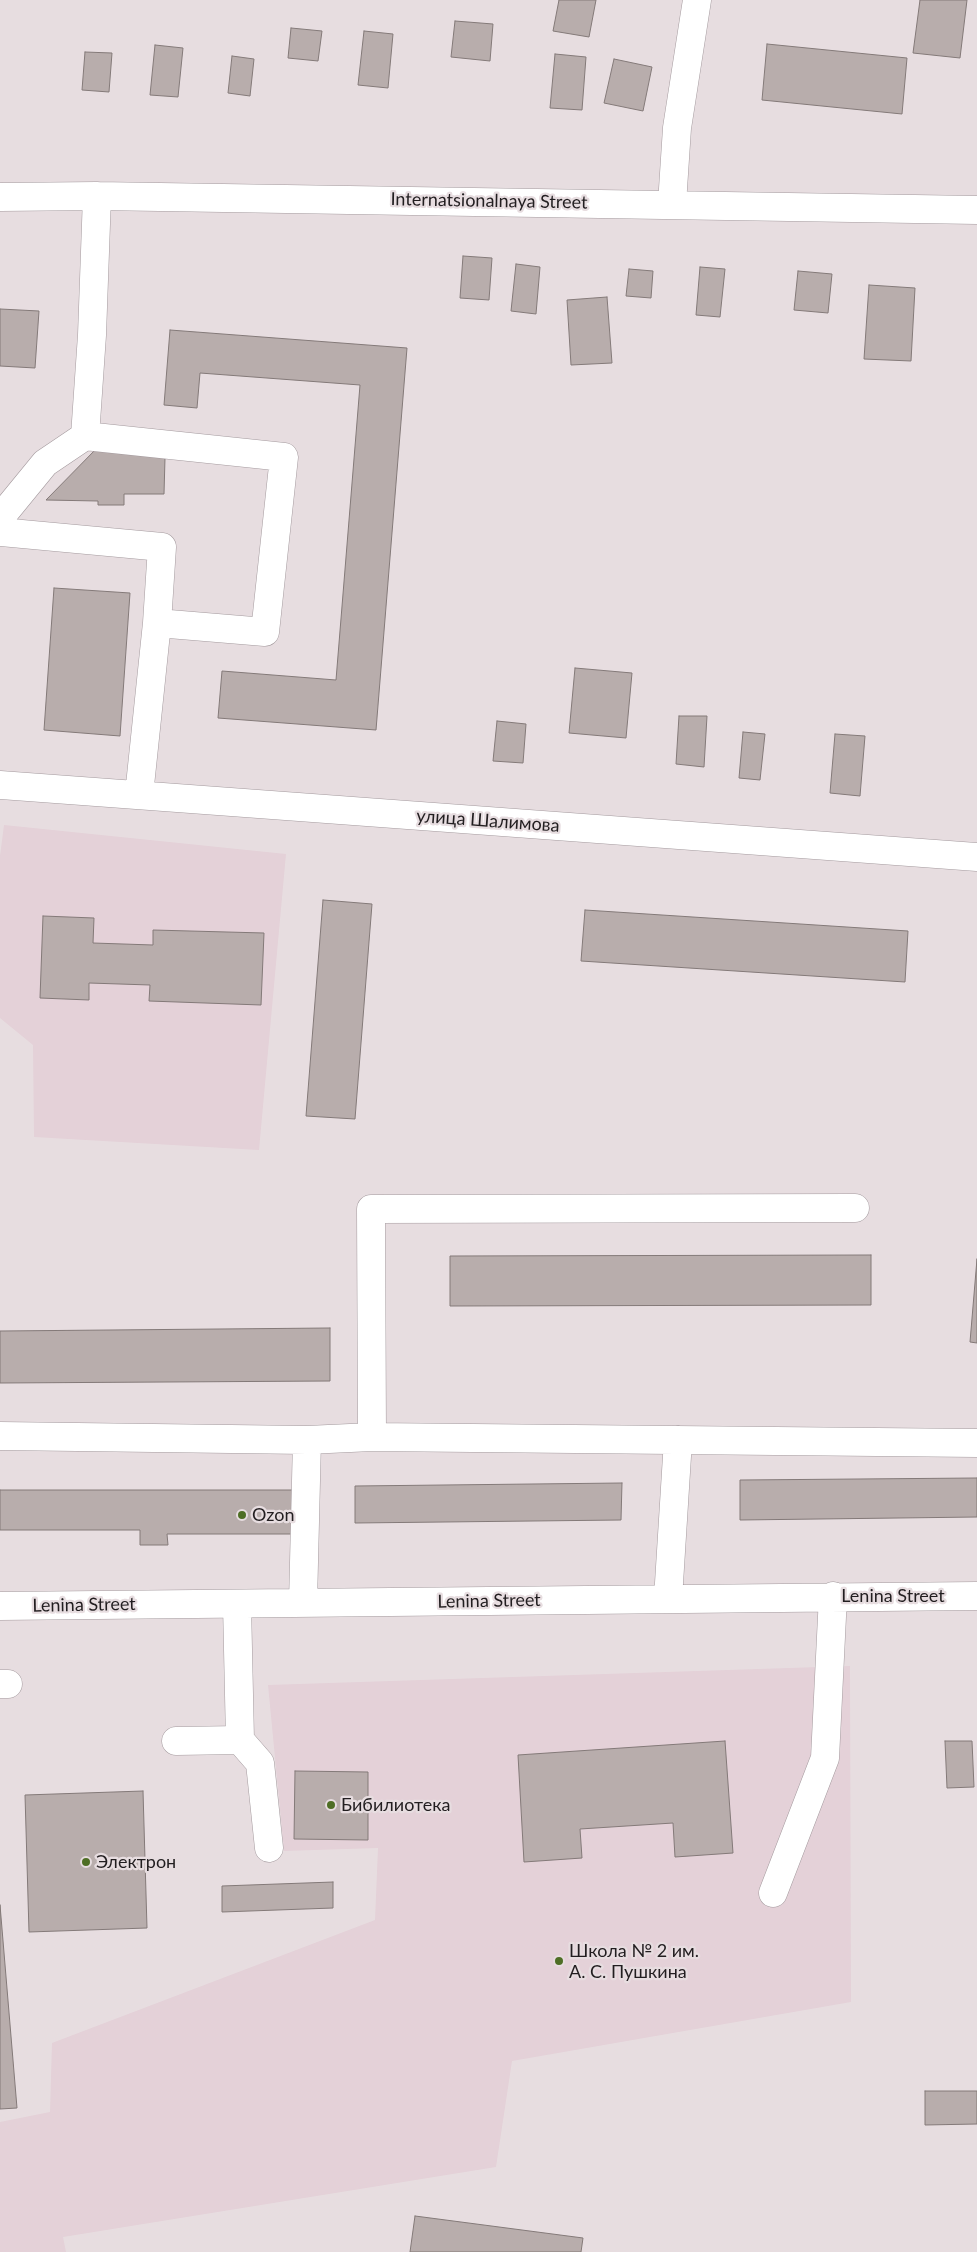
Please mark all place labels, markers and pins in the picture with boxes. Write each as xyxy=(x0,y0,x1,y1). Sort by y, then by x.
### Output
place label: Ozon xyxy=(252,1504,294,1526)
marker: Ozon xyxy=(236,1509,248,1521)
place label: Бибилиотека xyxy=(341,1794,450,1816)
marker: Бибилиотека xyxy=(325,1799,337,1811)
place label: Электрон xyxy=(96,1851,176,1873)
marker: Электрон xyxy=(80,1856,92,1868)
place label: Школа № 2 им. А. С. Пушкина xyxy=(569,1940,699,1982)
marker: Школа № 2 им. А. С. Пушкина xyxy=(553,1955,565,1967)

